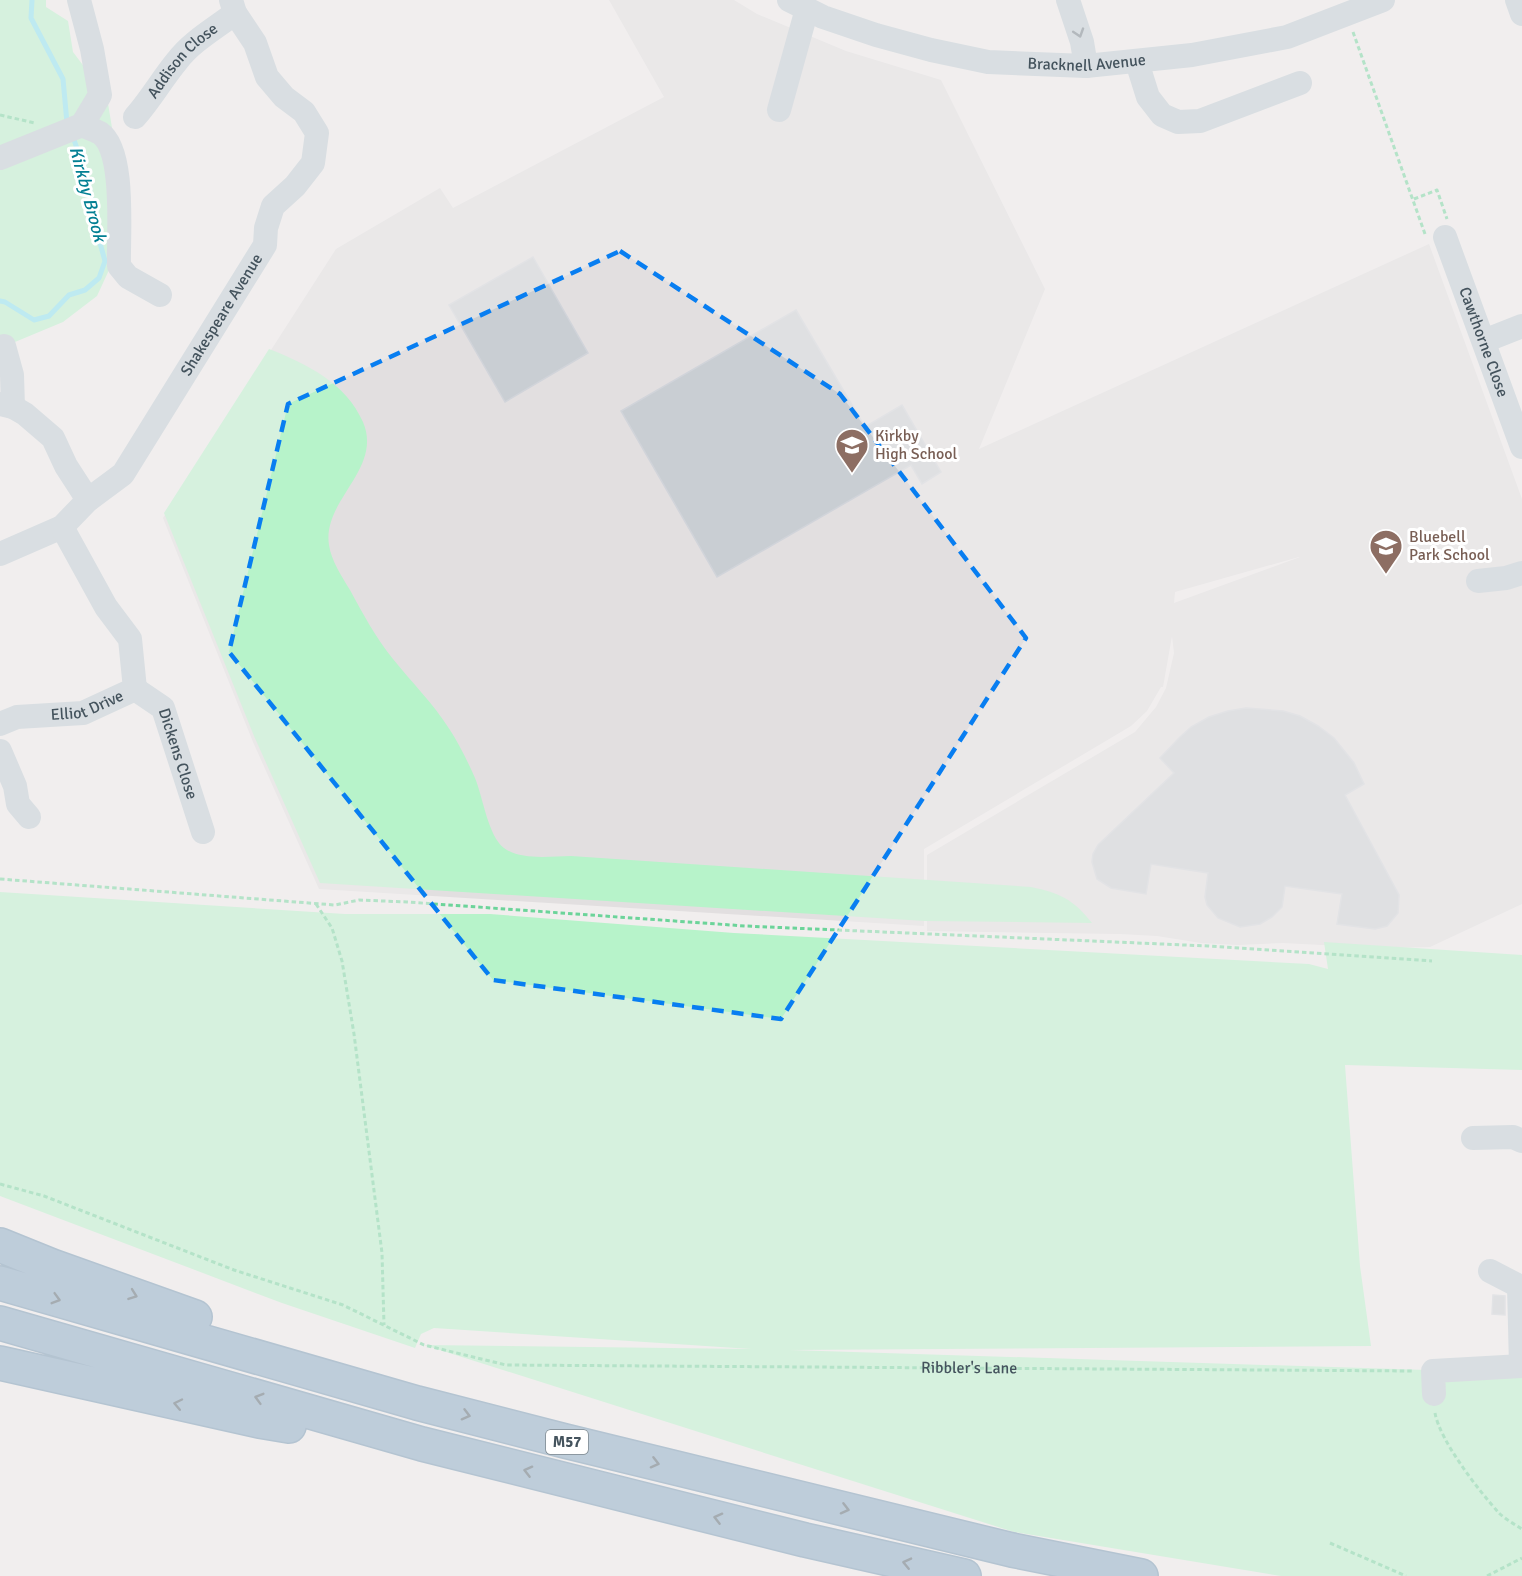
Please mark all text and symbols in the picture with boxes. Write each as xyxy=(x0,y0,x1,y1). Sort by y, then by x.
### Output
street label: Addison Close xyxy=(143,19,222,102)
one-way arrow xyxy=(1071,27,1084,38)
street label: Bracknell Avenue xyxy=(1027,50,1147,76)
water label: Kirkby Brook xyxy=(65,144,112,246)
street label: Shakespeare Avenue xyxy=(176,250,267,380)
street label: Cawthorne Close xyxy=(1454,284,1513,400)
place label: Kirkby High School xyxy=(875,426,958,464)
school or university icon: Kirkby High School xyxy=(834,427,870,474)
place label: Bluebell Park School xyxy=(1409,527,1490,565)
school or university icon: Bluebell Park School xyxy=(1368,528,1404,575)
street label: Elliot Drive xyxy=(50,686,127,725)
street label: Dickens Close xyxy=(154,706,202,802)
one-way arrow xyxy=(127,1288,138,1301)
one-way arrow xyxy=(50,1292,61,1304)
street label: Ribbler's Lane xyxy=(921,1358,1017,1378)
one-way arrow xyxy=(254,1393,265,1405)
one-way arrow xyxy=(173,1398,183,1411)
one-way arrow xyxy=(461,1408,471,1421)
road number: M57 xyxy=(546,1430,588,1454)
one-way arrow xyxy=(650,1456,660,1469)
one-way arrow xyxy=(524,1465,534,1478)
one-way arrow xyxy=(839,1501,849,1514)
one-way arrow xyxy=(713,1512,723,1525)
one-way arrow xyxy=(903,1557,913,1570)

